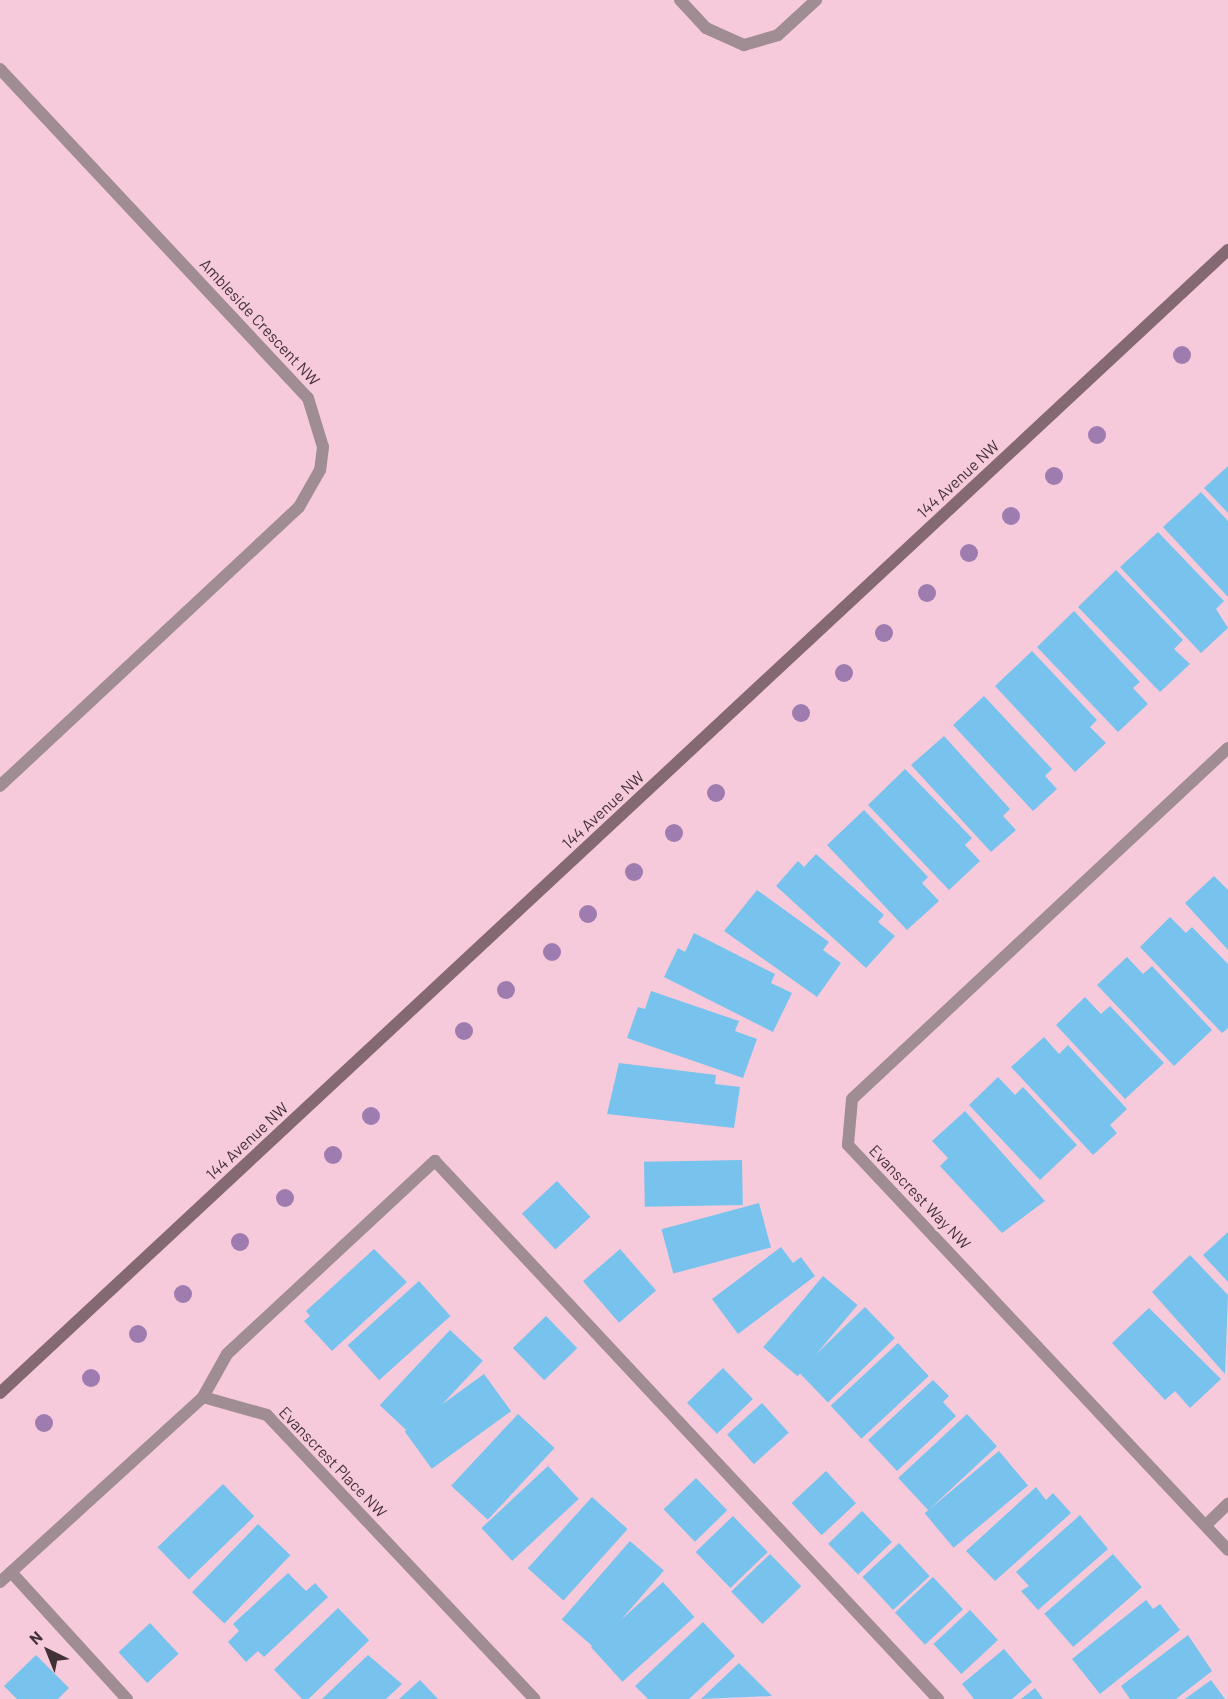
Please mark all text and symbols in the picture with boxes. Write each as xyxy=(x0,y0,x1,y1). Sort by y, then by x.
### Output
street label: Ambleside Crescent NW xyxy=(196,254,324,390)
street label: 144 Avenue NW xyxy=(913,436,1003,522)
street label: 144 Avenue NW xyxy=(558,767,648,853)
street label: 144 Avenue NW xyxy=(202,1098,292,1184)
street label: Evanscrest Way NW xyxy=(865,1141,975,1253)
street label: Evanscrest Place NW xyxy=(275,1402,391,1522)
north arrow xyxy=(18,1621,78,1681)
text: N xyxy=(25,1627,46,1648)

